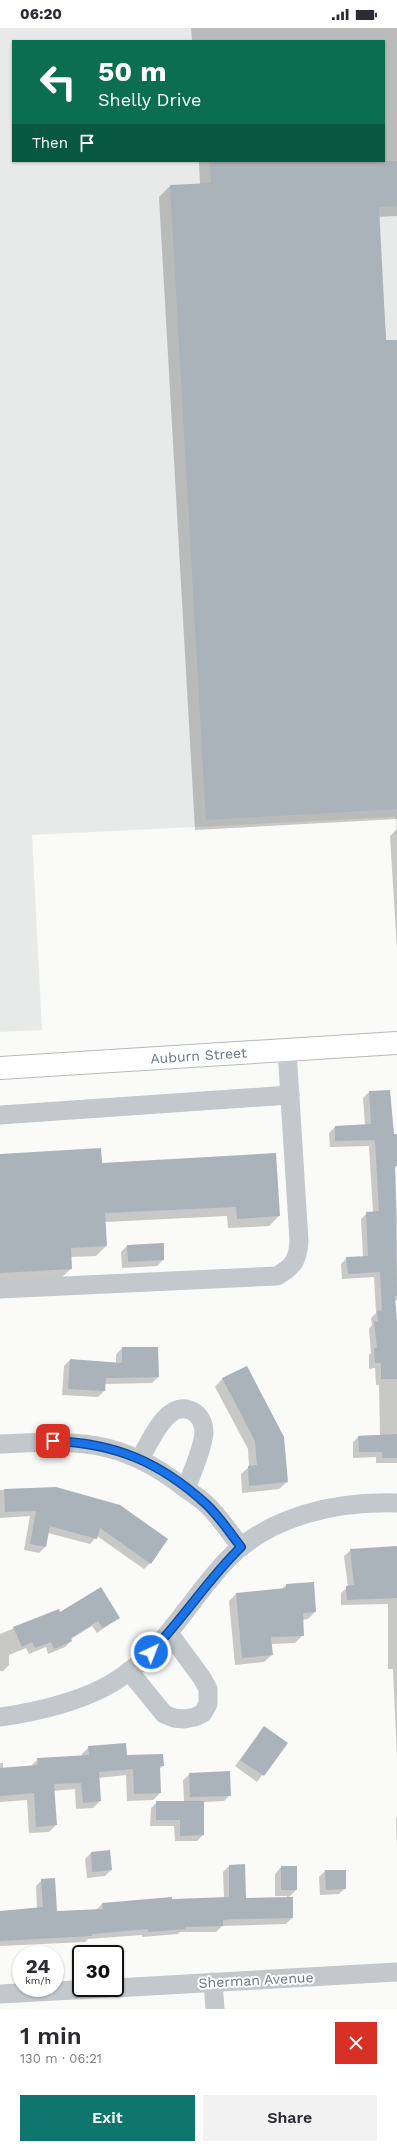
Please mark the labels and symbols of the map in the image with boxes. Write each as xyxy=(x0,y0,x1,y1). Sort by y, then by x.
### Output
street label: Auburn Street xyxy=(150,1044,247,1067)
pin xyxy=(36,1424,70,1458)
position arrow xyxy=(130,1631,172,1673)
speed limit sign: 30 xyxy=(72,1945,124,1997)
street label: Sherman Avenue xyxy=(198,1969,314,1991)

